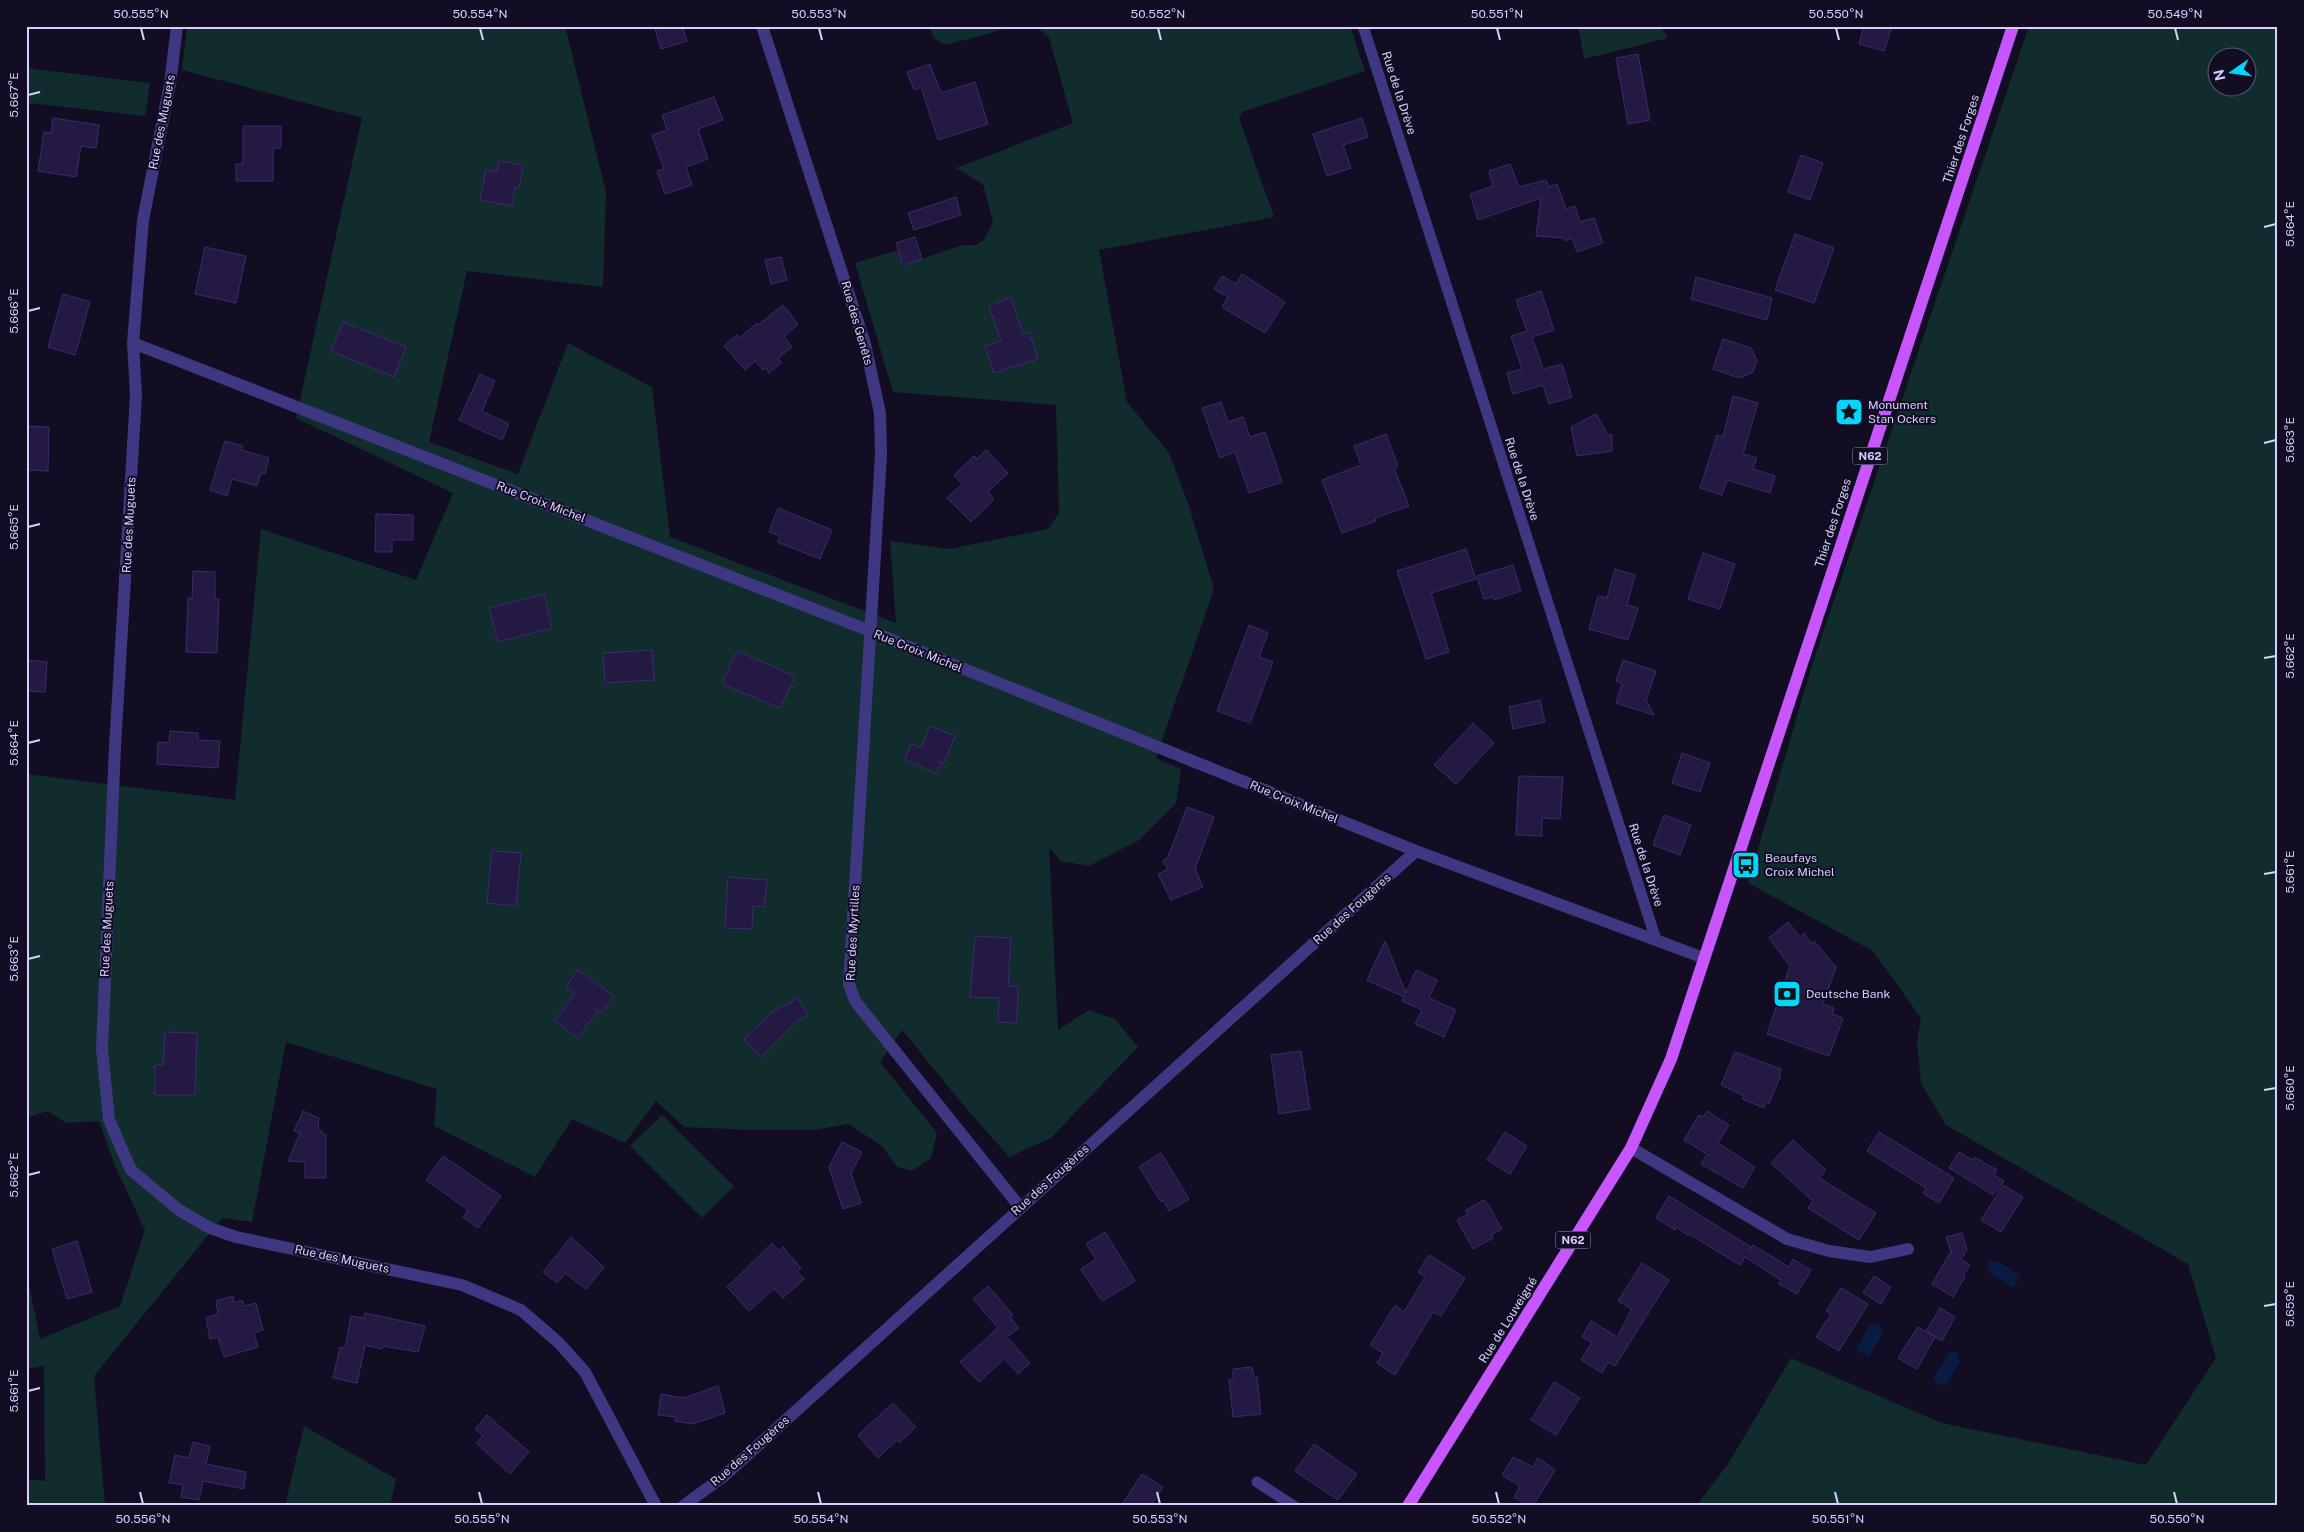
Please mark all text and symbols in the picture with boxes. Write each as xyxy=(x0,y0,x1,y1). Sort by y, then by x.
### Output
text: 50.555°N xyxy=(113,7,169,21)
text: 50.554°N xyxy=(452,7,508,21)
text: 50.553°N xyxy=(791,7,847,21)
text: 50.552°N xyxy=(1131,7,1185,21)
text: 50.551°N xyxy=(1471,7,1523,21)
text: 50.550°N xyxy=(1808,7,1864,21)
text: 50.549°N xyxy=(2147,7,2203,21)
north arrow xyxy=(2206,48,2256,98)
street label: Rue de la Drève xyxy=(1379,50,1419,137)
text: N xyxy=(2210,68,2228,82)
text: 5.667°E xyxy=(7,72,21,118)
street label: Rue des Muguets xyxy=(146,73,178,171)
street label: Thier des Forges xyxy=(1940,93,1982,185)
text: 5.664°E xyxy=(2283,201,2297,247)
street label: Rue des Genêts xyxy=(838,279,876,367)
text: 5.666°E xyxy=(7,288,21,334)
place icon: Monument Stan Ockers xyxy=(1834,397,1864,427)
place label: Monument Stan Ockers xyxy=(1868,398,1936,426)
text: 5.663°E xyxy=(2283,417,2297,463)
street label: Rue de la Drève xyxy=(1502,436,1542,523)
road number: N62 xyxy=(1852,448,1888,464)
street label: Rue des Muguets xyxy=(119,476,139,574)
street label: Thier des Forges xyxy=(1812,477,1854,569)
street label: Rue Croix Michel xyxy=(494,479,588,526)
text: 5.665°E xyxy=(7,504,21,550)
street label: Rue Croix Michel xyxy=(872,627,965,675)
text: 5.662°E xyxy=(2283,633,2297,679)
text: 5.664°E xyxy=(7,720,21,766)
street label: Rue Croix Michel xyxy=(1248,778,1341,826)
street label: Rue de la Drève xyxy=(1626,822,1666,909)
bus stop icon: Beaufays Croix Michel xyxy=(1731,850,1761,880)
text: 5.661°E xyxy=(2283,850,2297,894)
place label: Beaufays Croix Michel xyxy=(1765,851,1835,879)
street label: Rue des Fougères xyxy=(1310,871,1394,947)
street label: Rue des Muguets xyxy=(97,880,117,978)
street label: Rue des Myrtilles xyxy=(843,885,863,981)
text: 5.663°E xyxy=(7,936,21,982)
bank icon: Deutsche Bank xyxy=(1772,979,1802,1009)
place label: Deutsche Bank xyxy=(1806,987,1890,1001)
text: 5.660°E xyxy=(2283,1065,2297,1111)
street label: Rue des Fougères xyxy=(1008,1142,1092,1218)
text: 5.662°E xyxy=(7,1152,21,1198)
road number: N62 xyxy=(1556,1232,1590,1248)
street label: Rue des Muguets xyxy=(293,1242,391,1276)
street label: Rue de Louveigné xyxy=(1476,1274,1540,1366)
text: 5.659°E xyxy=(2283,1281,2297,1327)
text: 5.661°E xyxy=(7,1369,21,1413)
street label: Rue des Fougères xyxy=(708,1413,792,1489)
text: 50.556°N xyxy=(115,1512,171,1526)
text: 50.555°N xyxy=(454,1512,510,1526)
text: 50.554°N xyxy=(793,1512,849,1526)
text: 50.553°N xyxy=(1132,1512,1188,1526)
text: 50.552°N xyxy=(1472,1512,1526,1526)
text: 50.551°N xyxy=(1812,1512,1864,1526)
text: 50.550°N xyxy=(2149,1512,2205,1526)

